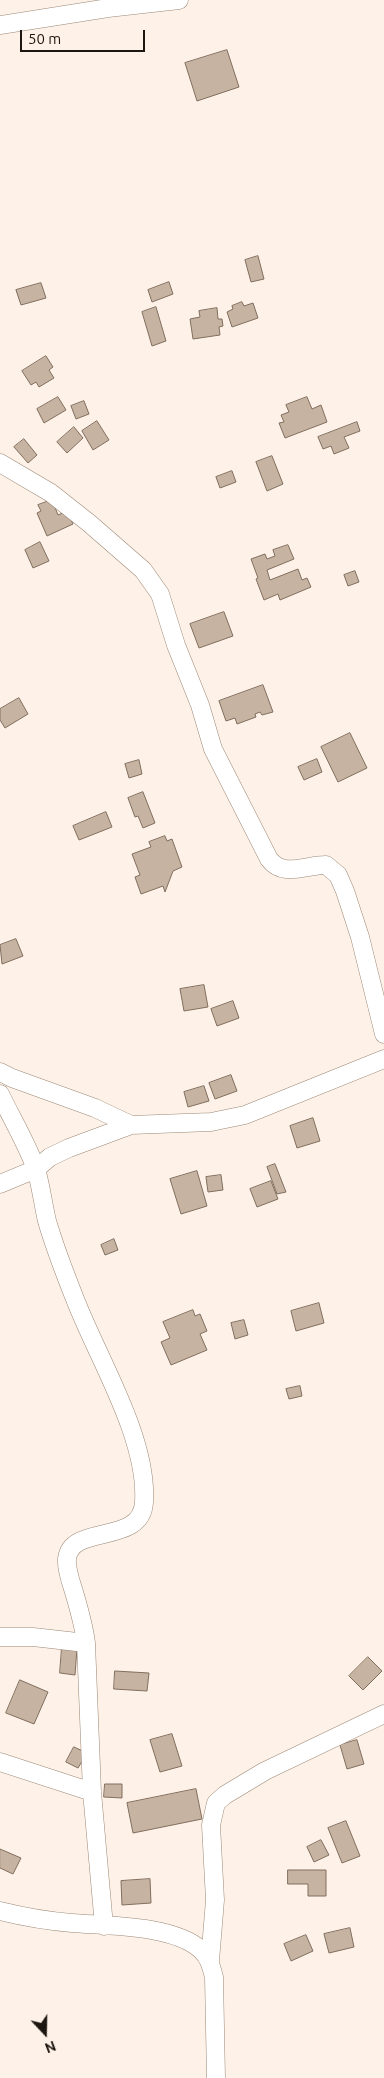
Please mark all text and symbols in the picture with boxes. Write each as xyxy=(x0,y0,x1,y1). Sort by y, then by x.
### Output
scale bar xyxy=(22,20,148,52)
text: 50 m xyxy=(28,30,61,47)
north arrow xyxy=(20,2008,70,2058)
text: N xyxy=(43,2038,58,2056)

